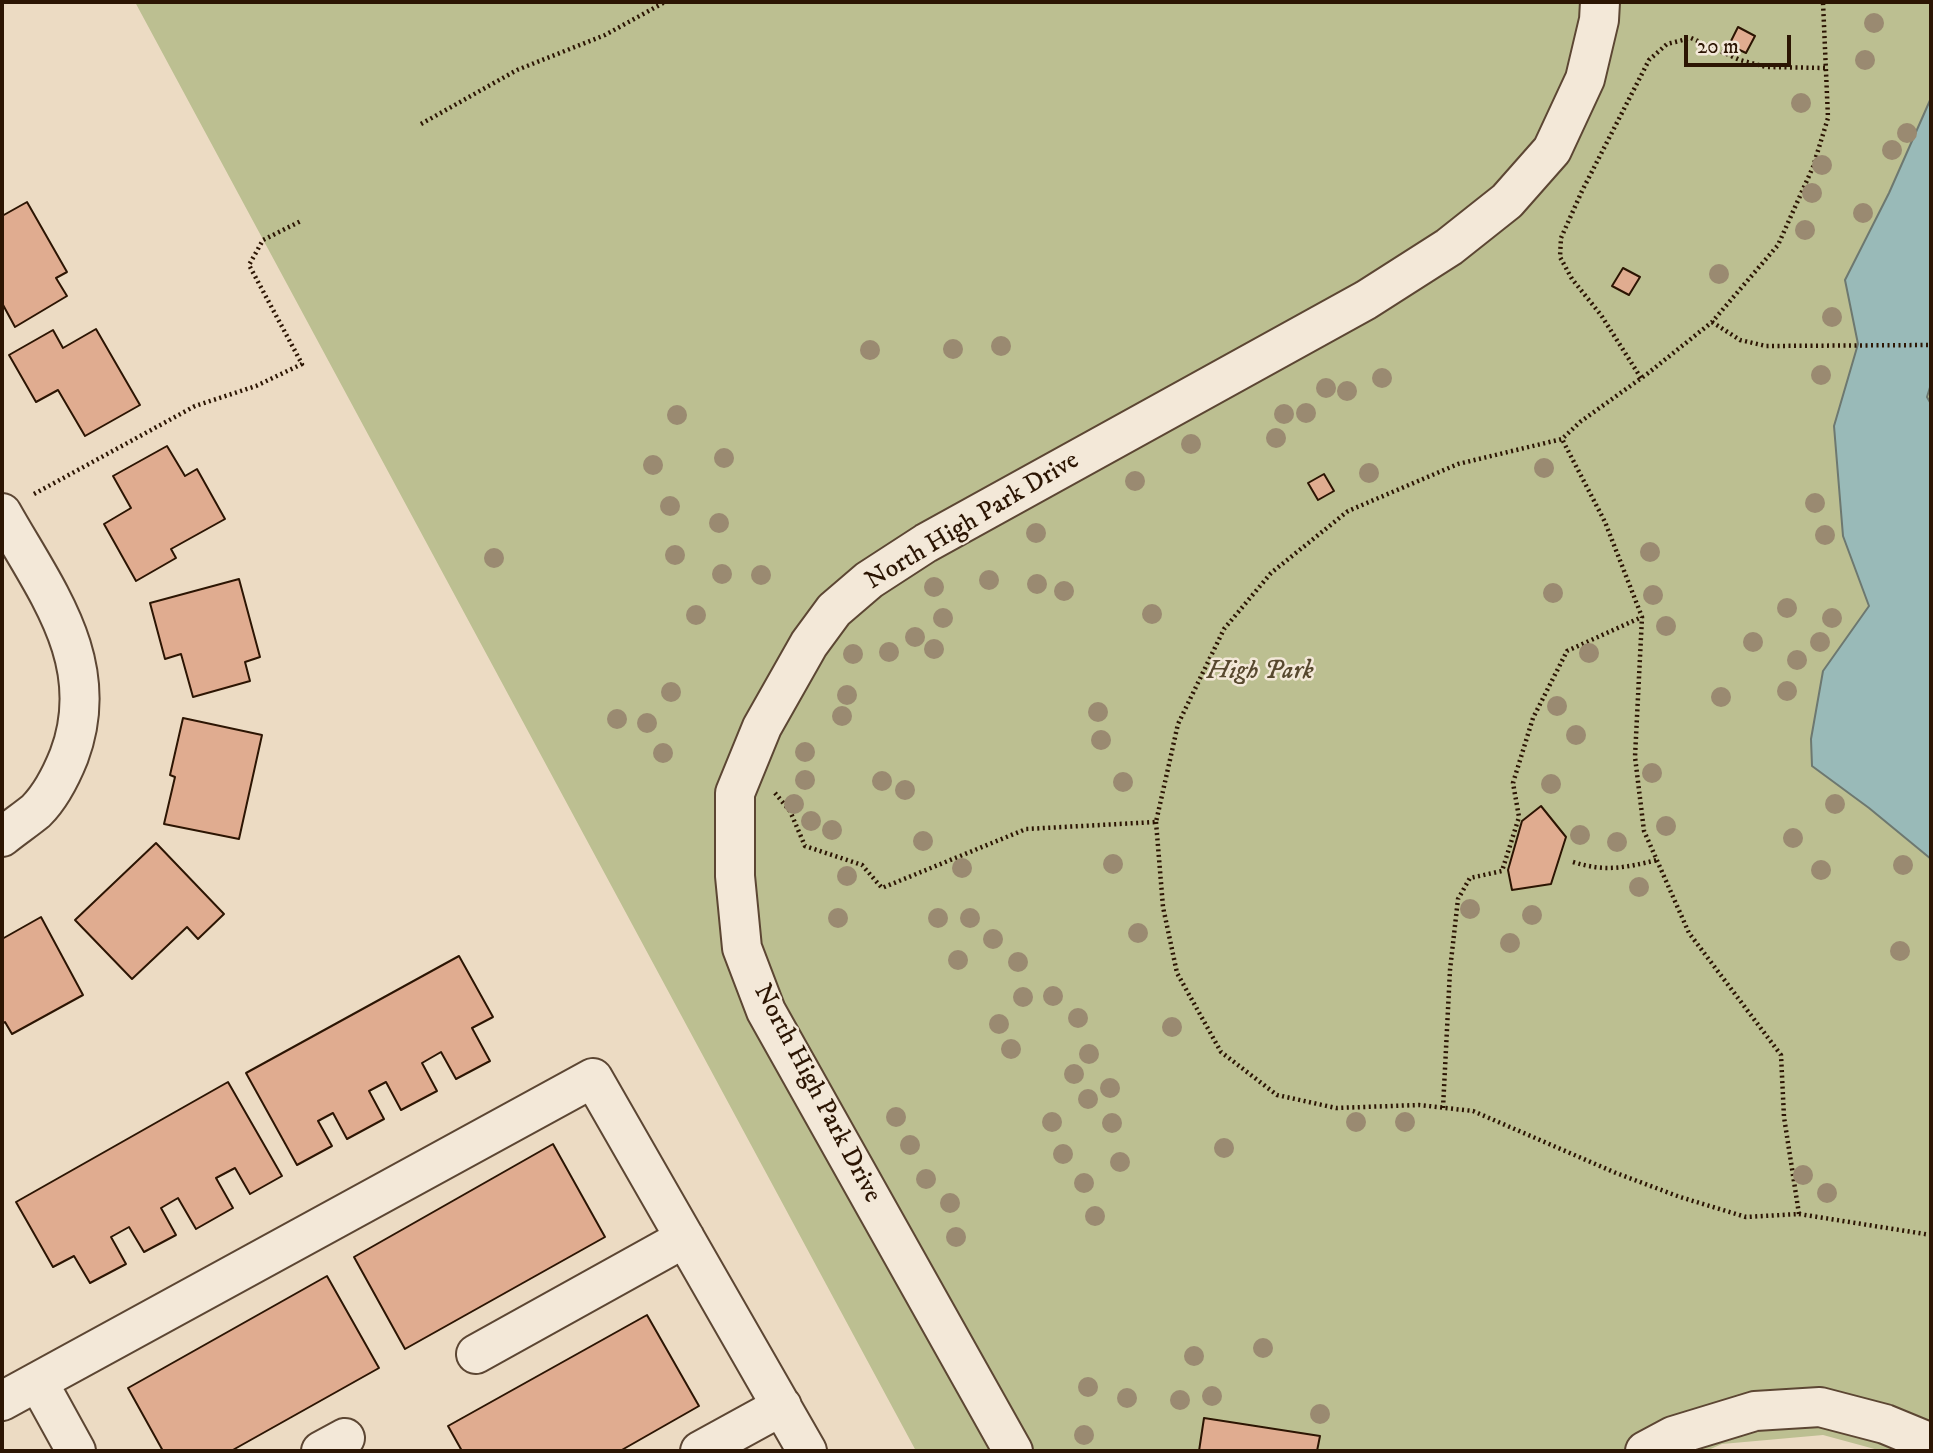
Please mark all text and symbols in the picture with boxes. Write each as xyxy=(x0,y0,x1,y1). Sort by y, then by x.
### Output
scale bar xyxy=(1688,21,1795,65)
text: 20 m xyxy=(1697,34,1739,60)
street label: North High Park Drive xyxy=(861,446,1085,598)
park label: High Park xyxy=(1206,657,1314,689)
street label: North High Park Drive xyxy=(745,979,887,1209)

